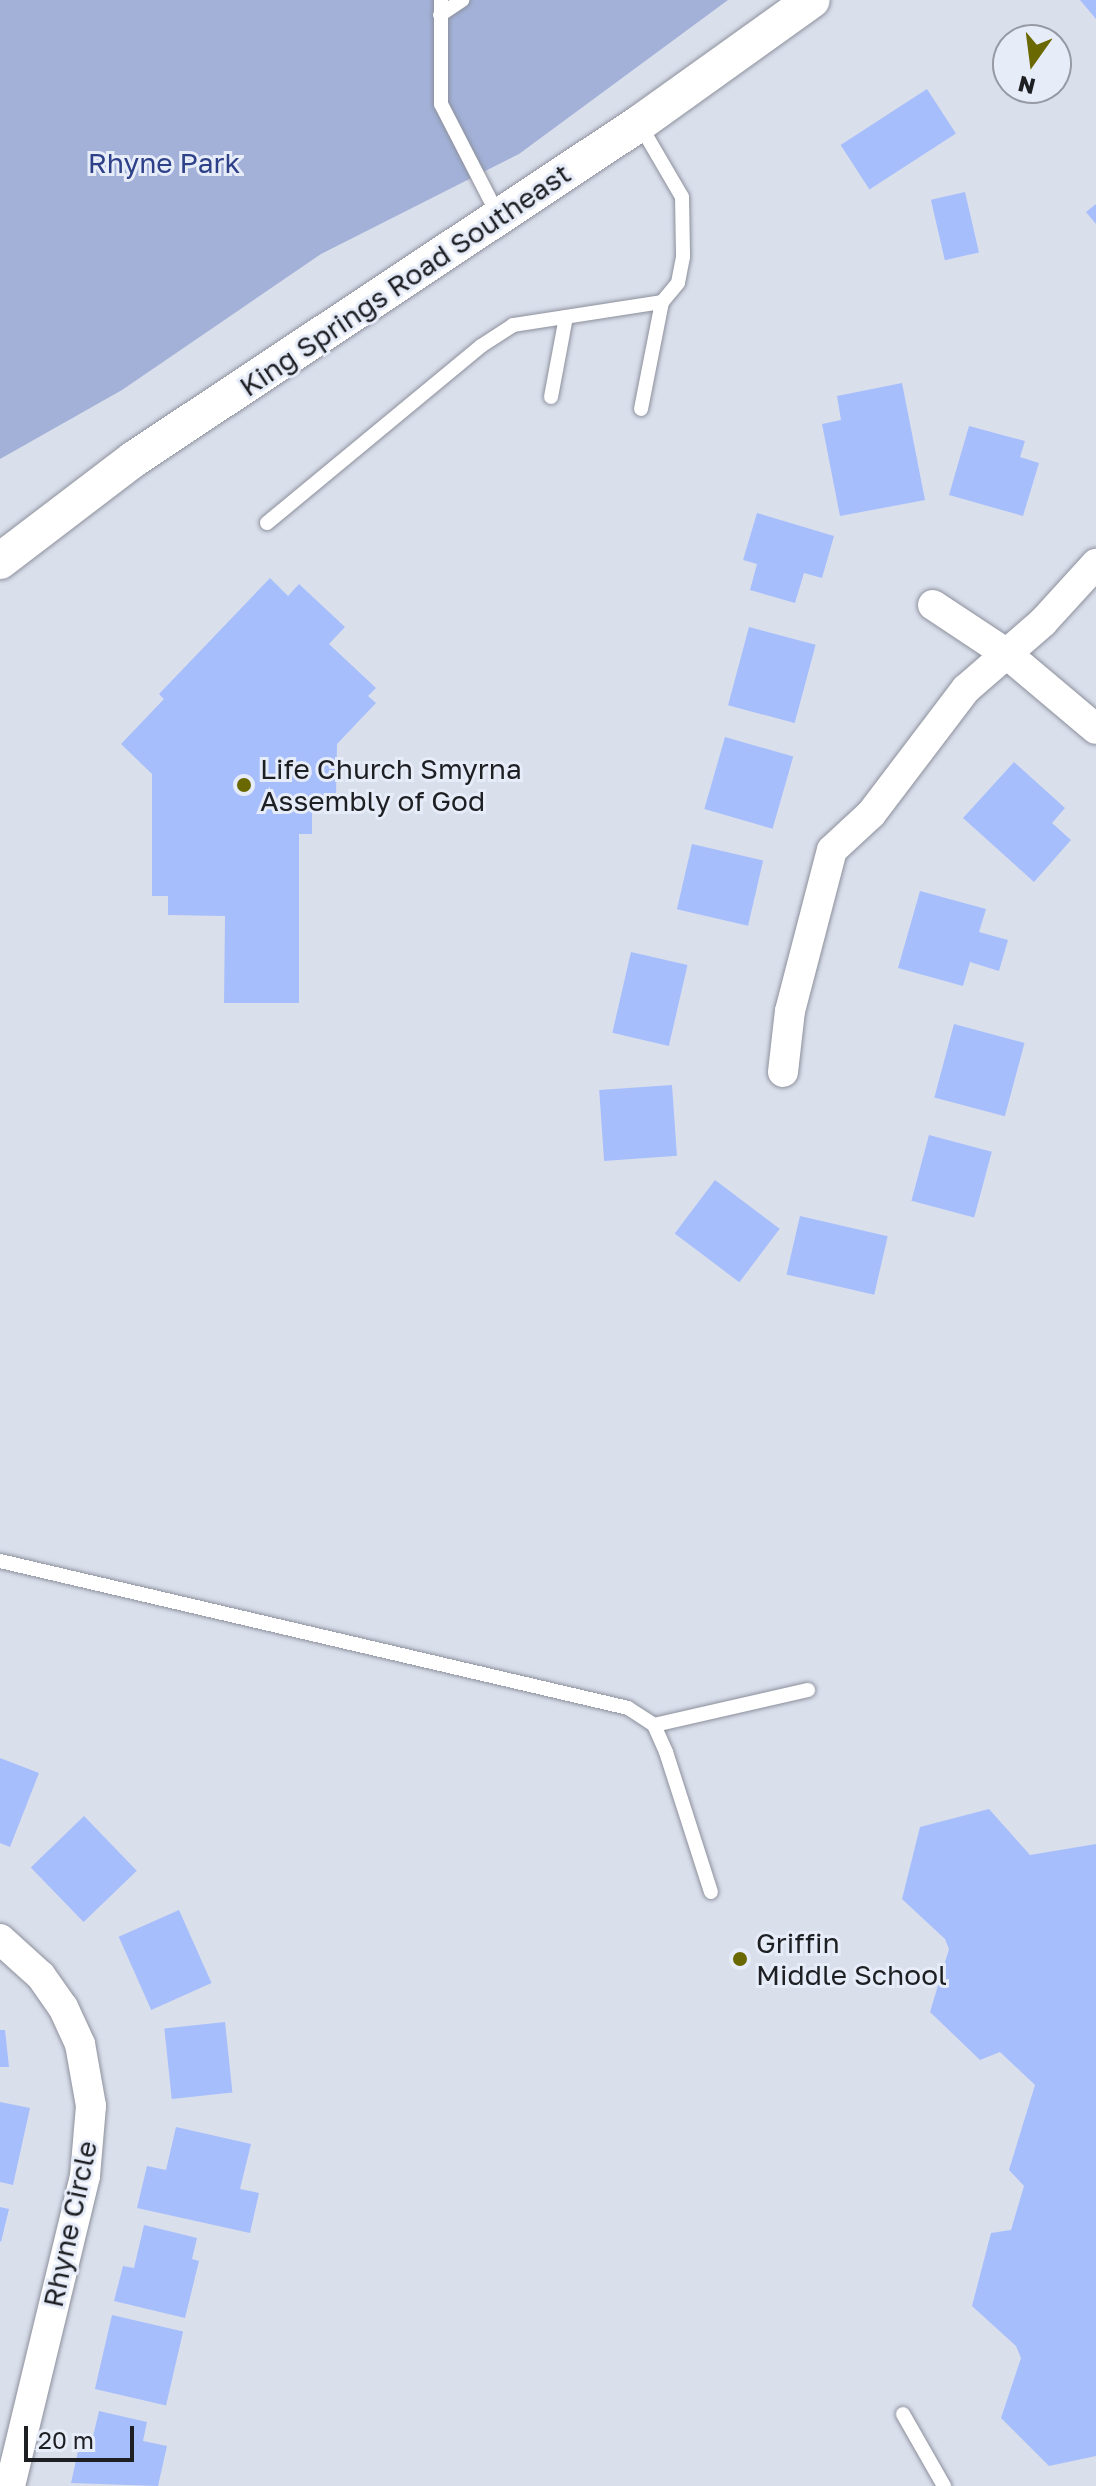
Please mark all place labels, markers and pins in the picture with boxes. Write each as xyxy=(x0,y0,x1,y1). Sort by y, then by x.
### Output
place label: Life Church Smyrna Assembly of God xyxy=(260,752,522,818)
marker: Life Church Smyrna Assembly of God xyxy=(235,776,253,794)
place label: Griffin Middle School xyxy=(756,1926,947,1992)
marker: Griffin Middle School xyxy=(731,1950,749,1968)

